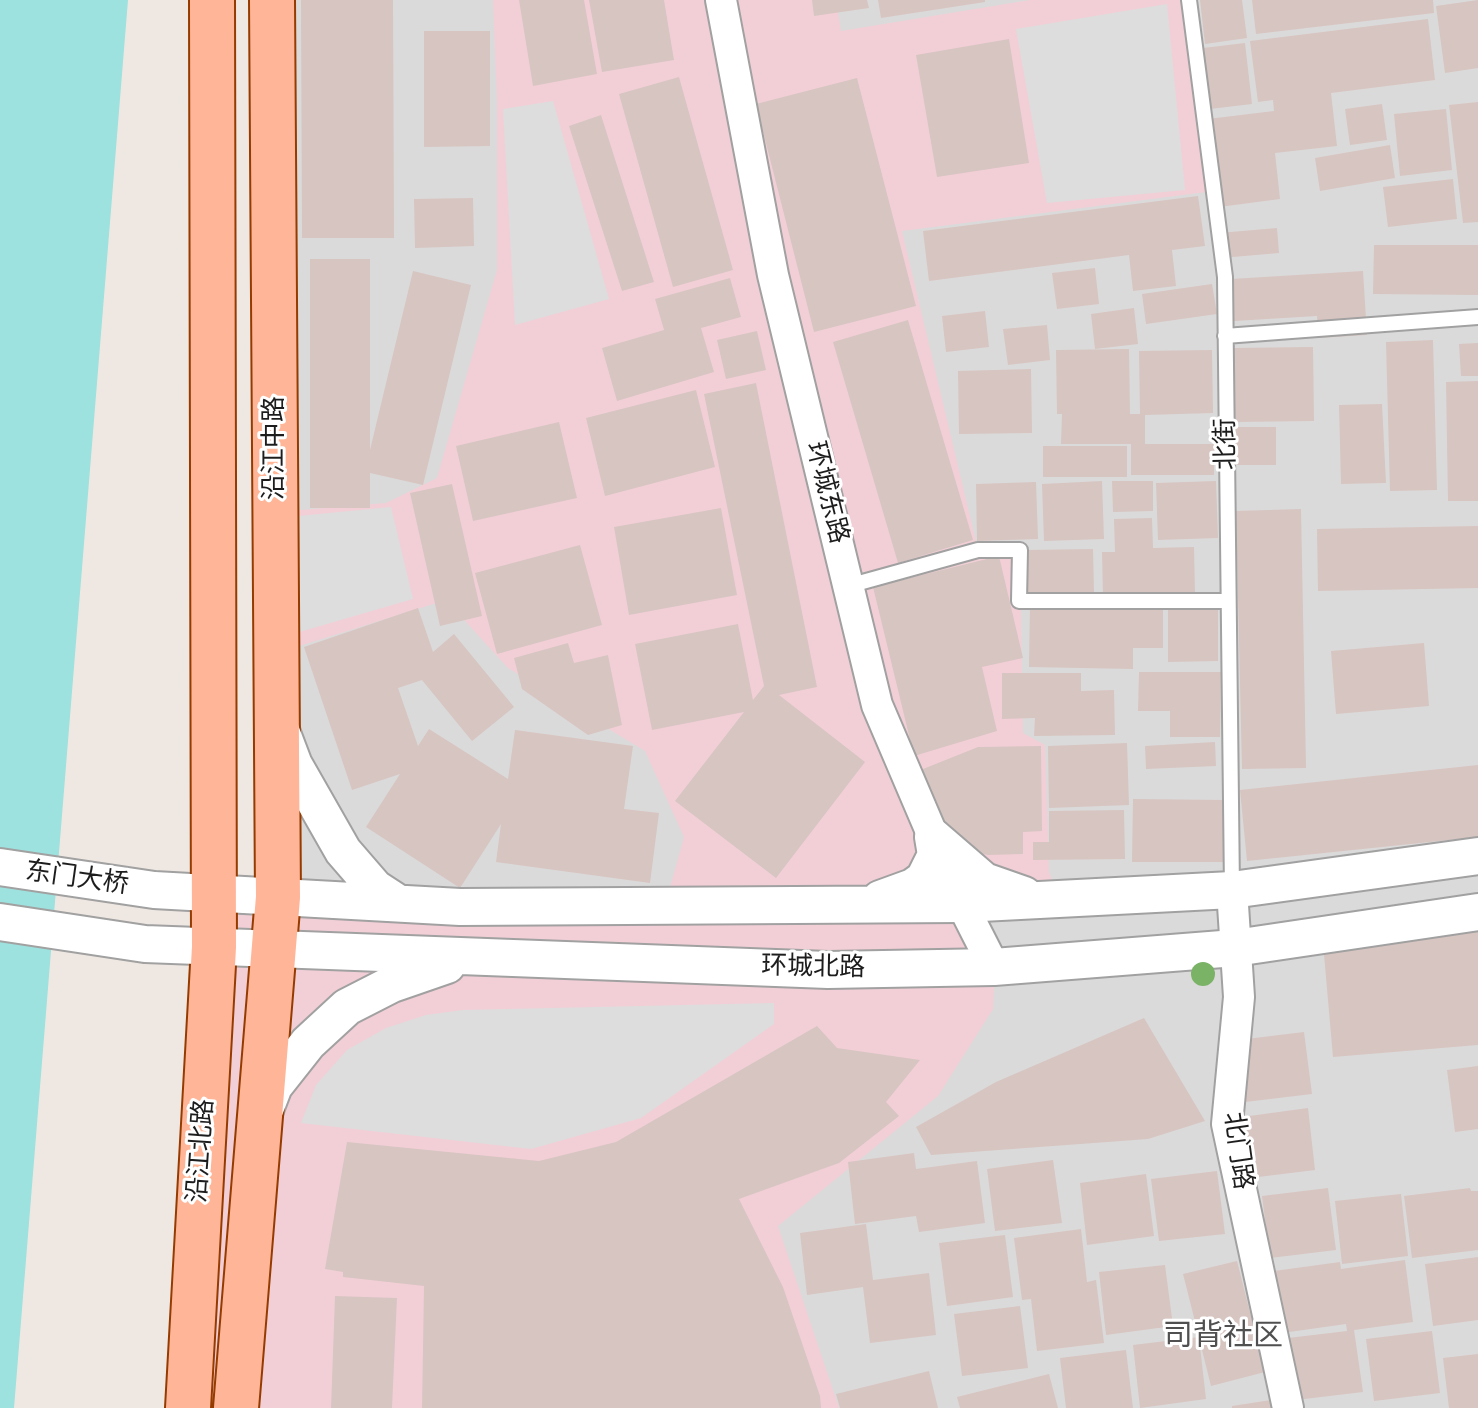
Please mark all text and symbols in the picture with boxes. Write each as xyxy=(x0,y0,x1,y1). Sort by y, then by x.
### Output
street label: 沿江中路 xyxy=(259,396,291,500)
street label: 北街 xyxy=(1211,418,1243,470)
street label: 环城东路 xyxy=(798,439,854,547)
street label: 东门大桥 xyxy=(23,856,131,902)
street label: 环城北路 xyxy=(761,951,865,985)
street label: 沿江北路 xyxy=(183,1098,221,1204)
street label: 北门路 xyxy=(1216,1110,1258,1192)
district label: 司背社区 xyxy=(1163,1319,1283,1355)

